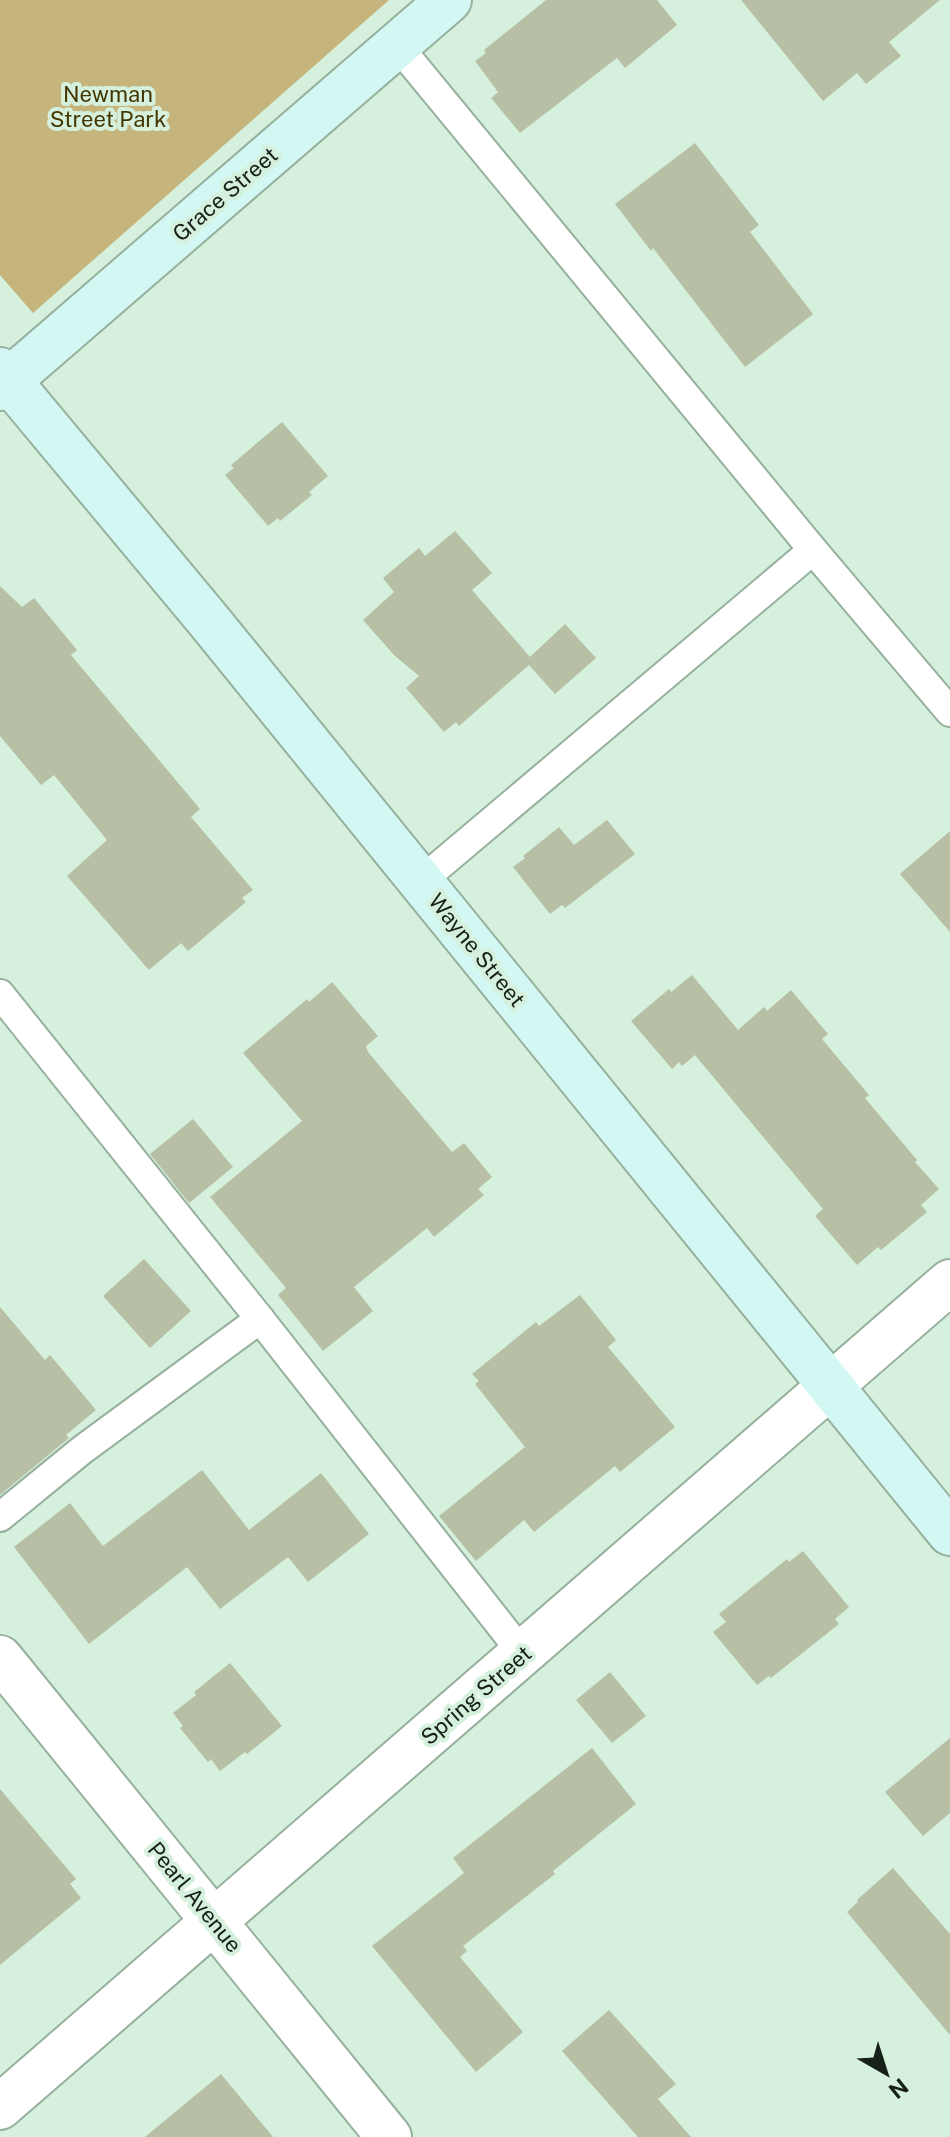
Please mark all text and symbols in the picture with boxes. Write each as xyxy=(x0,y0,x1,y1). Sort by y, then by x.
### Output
park label: Newman Street Park xyxy=(50,81,166,132)
street label: Grace Street xyxy=(167,141,283,247)
street label: Wayne Street xyxy=(423,888,531,1012)
street label: Spring Street xyxy=(415,1640,537,1750)
street label: Pearl Avenue xyxy=(143,1837,247,1957)
north arrow xyxy=(846,2033,926,2113)
text: N xyxy=(884,2073,913,2104)

